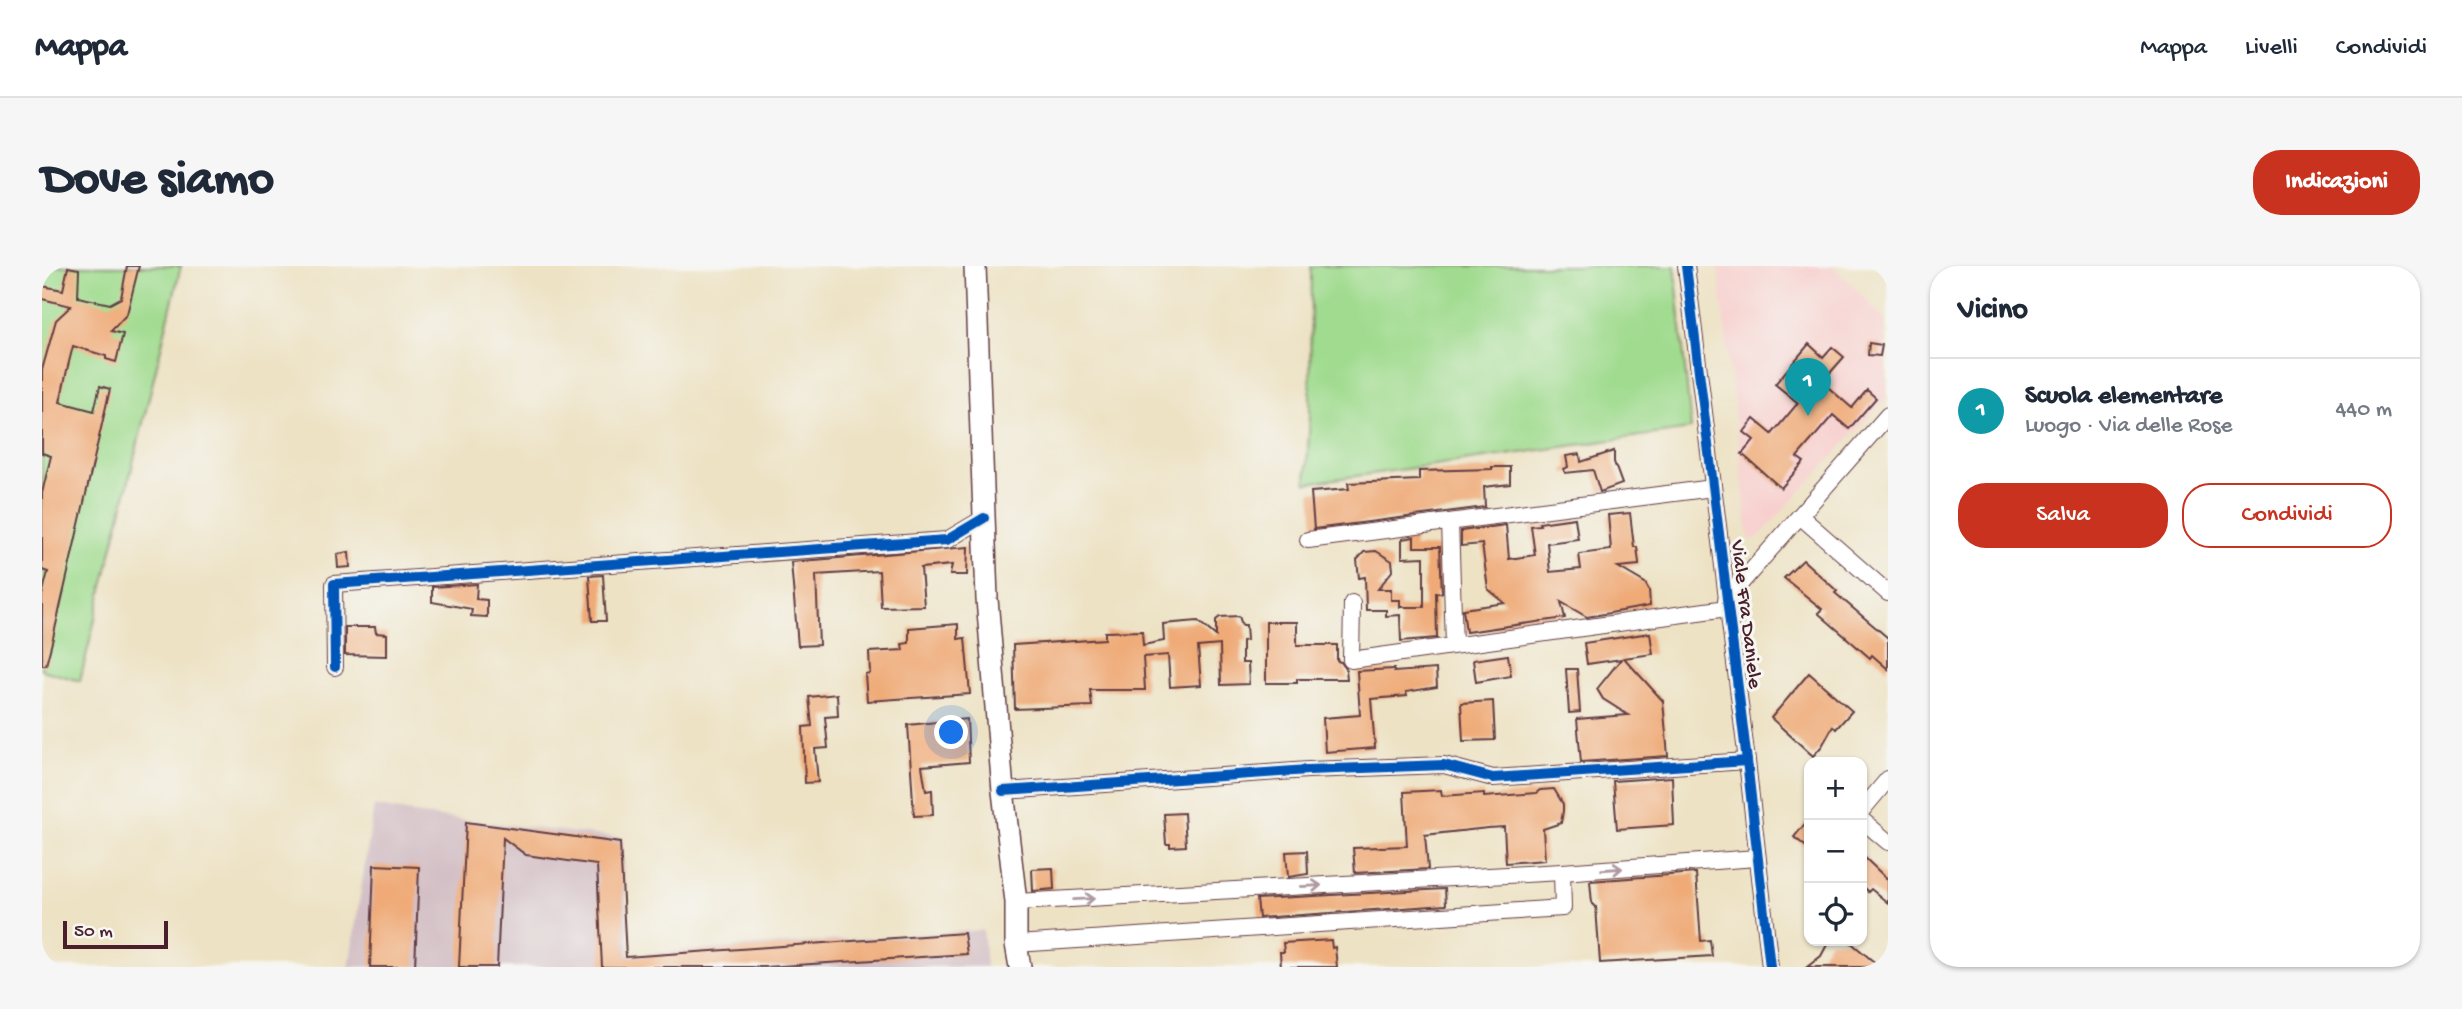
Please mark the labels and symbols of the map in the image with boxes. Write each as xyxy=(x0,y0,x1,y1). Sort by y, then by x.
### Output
pin: 1 xyxy=(1785,358,1831,416)
street label: Viale Fra Daniele xyxy=(1723,538,1766,691)
your location xyxy=(934,715,968,749)
one-way arrow xyxy=(1600,862,1622,875)
one-way arrow xyxy=(1299,880,1322,893)
one-way arrow xyxy=(1072,892,1095,905)
scale bar xyxy=(63,918,168,950)

